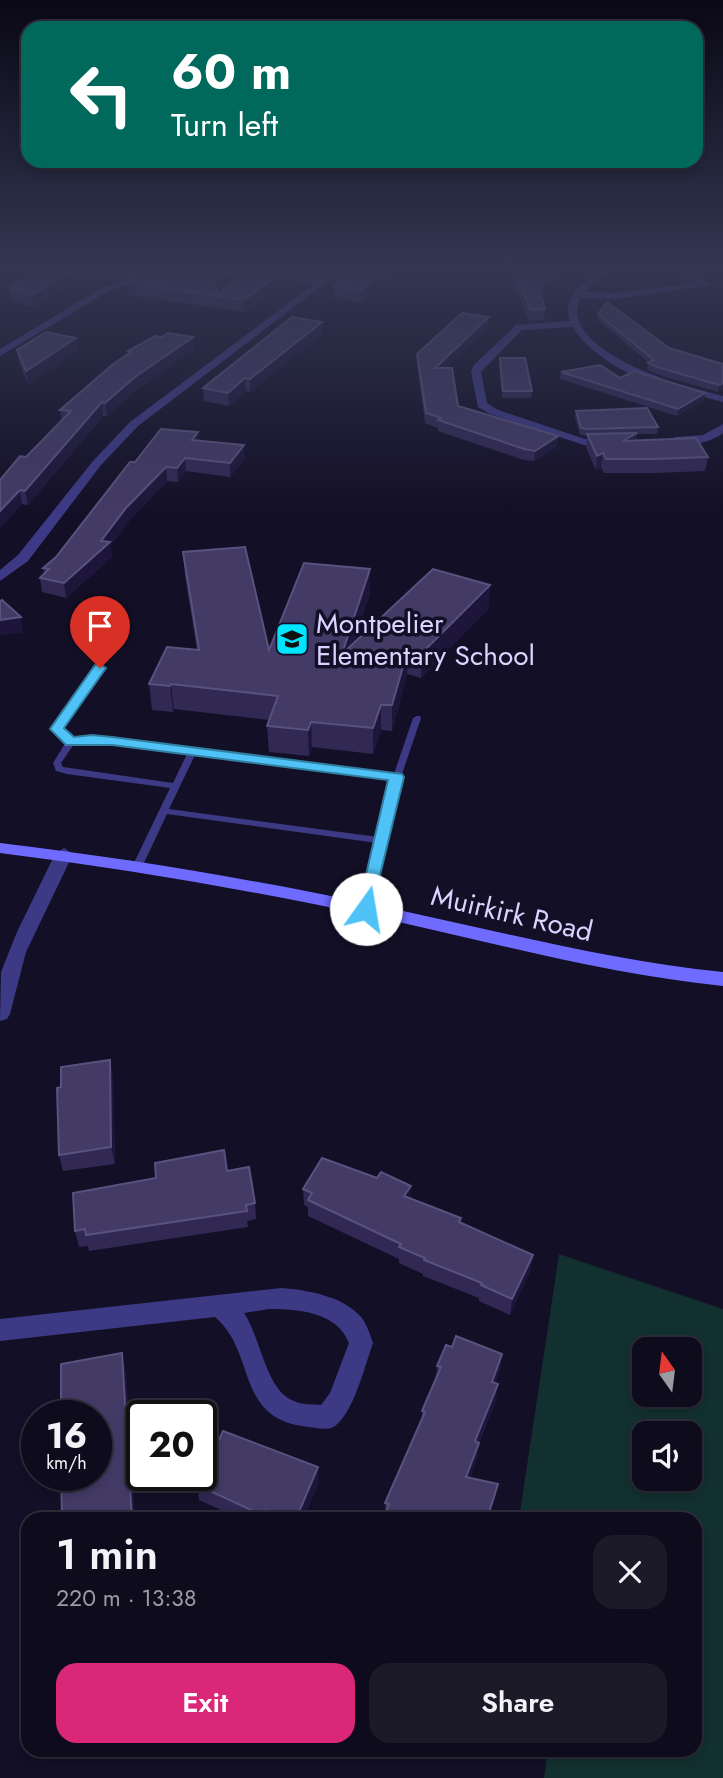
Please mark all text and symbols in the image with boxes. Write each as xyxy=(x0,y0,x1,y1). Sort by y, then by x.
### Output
text: 60 m xyxy=(171,37,291,107)
icon: left xyxy=(56,49,147,140)
text: Turn left xyxy=(171,102,278,148)
pin xyxy=(70,596,130,668)
place label: Montpelier Elementary School xyxy=(316,603,535,676)
icon: arrive xyxy=(81,607,119,645)
school or university icon: Montpelier Elementary School xyxy=(273,620,311,658)
position arrow xyxy=(329,872,403,946)
street label: Muirkirk Road xyxy=(427,875,597,952)
north arrow xyxy=(632,1337,702,1407)
map controls xyxy=(632,1337,702,1491)
speed limit sign: 20 xyxy=(126,1400,217,1491)
text: 16 xyxy=(46,1411,87,1461)
button: sound xyxy=(632,1421,702,1491)
text: km/h xyxy=(46,1450,87,1476)
text: 1 min xyxy=(56,1524,158,1585)
button: close xyxy=(593,1535,667,1609)
text: 220 m · 13:38 xyxy=(56,1581,196,1615)
button: Exit xyxy=(56,1663,355,1743)
button: Share xyxy=(369,1663,667,1743)

